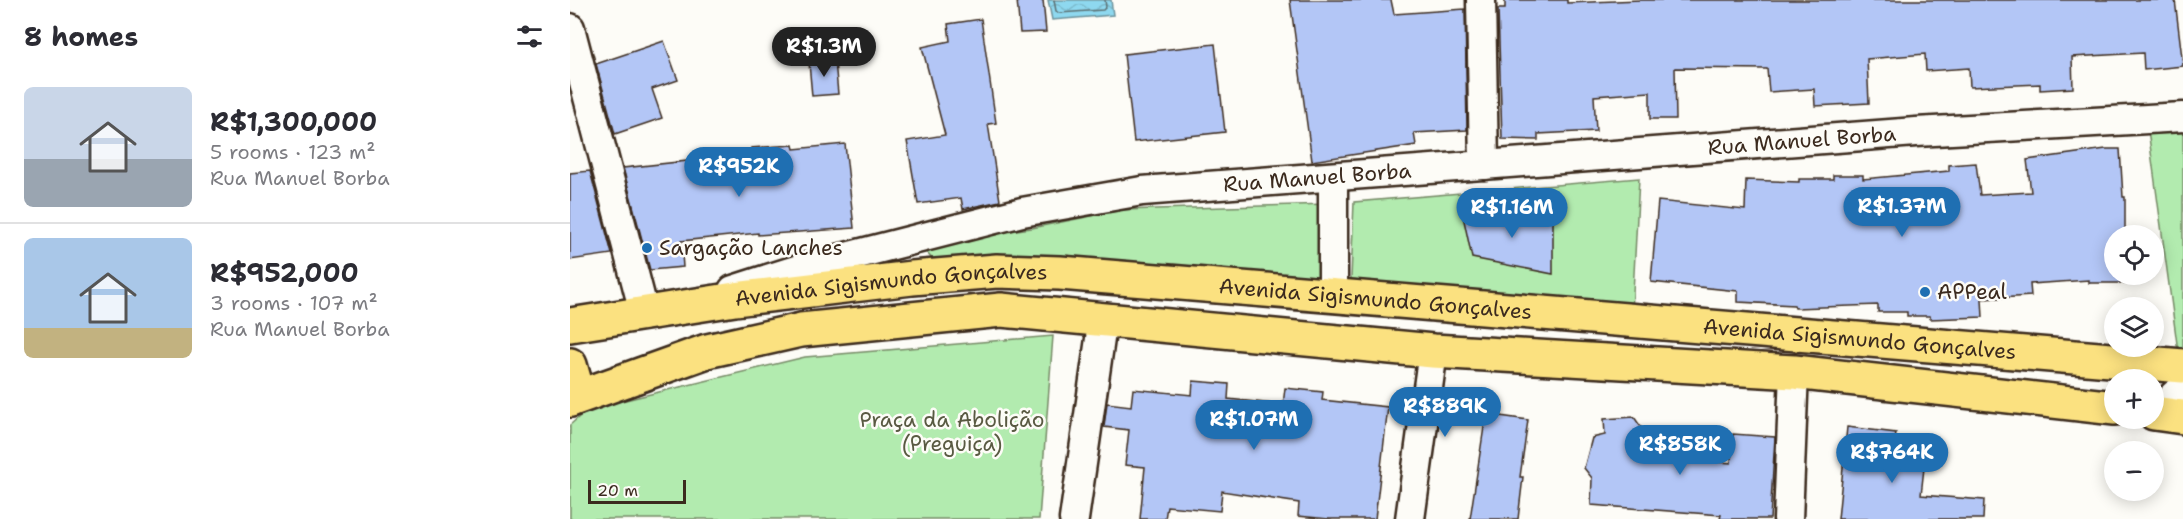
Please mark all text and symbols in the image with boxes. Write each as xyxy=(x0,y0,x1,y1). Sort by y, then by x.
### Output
text: 8 homes xyxy=(24,19,138,54)
icon: filters xyxy=(513,20,546,53)
pin: R$1.3M xyxy=(775,27,873,78)
text: R$1.3M xyxy=(786,33,862,59)
text: R$1,300,000 xyxy=(210,104,377,139)
icon: home xyxy=(72,111,144,183)
street label: Rua Manuel Borba xyxy=(1707,120,1897,162)
text: 5 rooms · 123 m² xyxy=(210,139,376,165)
pin: R$952K xyxy=(690,147,788,198)
text: R$952K xyxy=(698,153,780,179)
street label: Rua Manuel Borba xyxy=(1222,157,1412,199)
text: Rua Manuel Borba xyxy=(210,165,390,191)
pin: R$1.37M xyxy=(1847,187,1957,238)
pin: R$1.16M xyxy=(1457,188,1567,239)
text: R$1.37M xyxy=(1857,193,1947,219)
text: R$1.16M xyxy=(1471,194,1553,220)
map controls xyxy=(2104,225,2164,501)
button: locate xyxy=(2104,225,2164,285)
place label: Sargação Lanches xyxy=(659,234,843,262)
marker: Sargação Lanches xyxy=(640,241,654,255)
text: R$952,000 xyxy=(210,255,359,290)
street label: Avenida Sigismundo Gonçalves xyxy=(733,257,1048,313)
icon: home xyxy=(72,262,144,334)
street label: Avenida Sigismundo Gonçalves xyxy=(1218,272,1533,326)
place label: APPeal xyxy=(1937,278,2008,306)
marker: APPeal xyxy=(1918,285,1932,299)
text: 3 rooms · 107 m² xyxy=(210,290,378,316)
button: layers xyxy=(2104,297,2164,357)
street label: Avenida Sigismundo Gonçalves xyxy=(1702,312,2017,366)
text: Rua Manuel Borba xyxy=(210,316,390,342)
button: + xyxy=(2104,369,2164,429)
pin: R$889K xyxy=(1396,387,1494,438)
text: R$889K xyxy=(1403,393,1487,419)
pin: R$1.07M xyxy=(1199,400,1309,451)
park label: Praça da Abolição (Preguiça) xyxy=(859,406,1045,458)
text: R$1.07M xyxy=(1209,406,1299,432)
pin: R$858K xyxy=(1631,425,1729,476)
text: R$858K xyxy=(1639,431,1721,457)
pin: R$764K xyxy=(1843,433,1941,484)
text: R$764K xyxy=(1850,439,1934,465)
button: − xyxy=(2104,441,2164,501)
scale bar xyxy=(588,477,686,504)
text: 20 m xyxy=(597,480,638,501)

